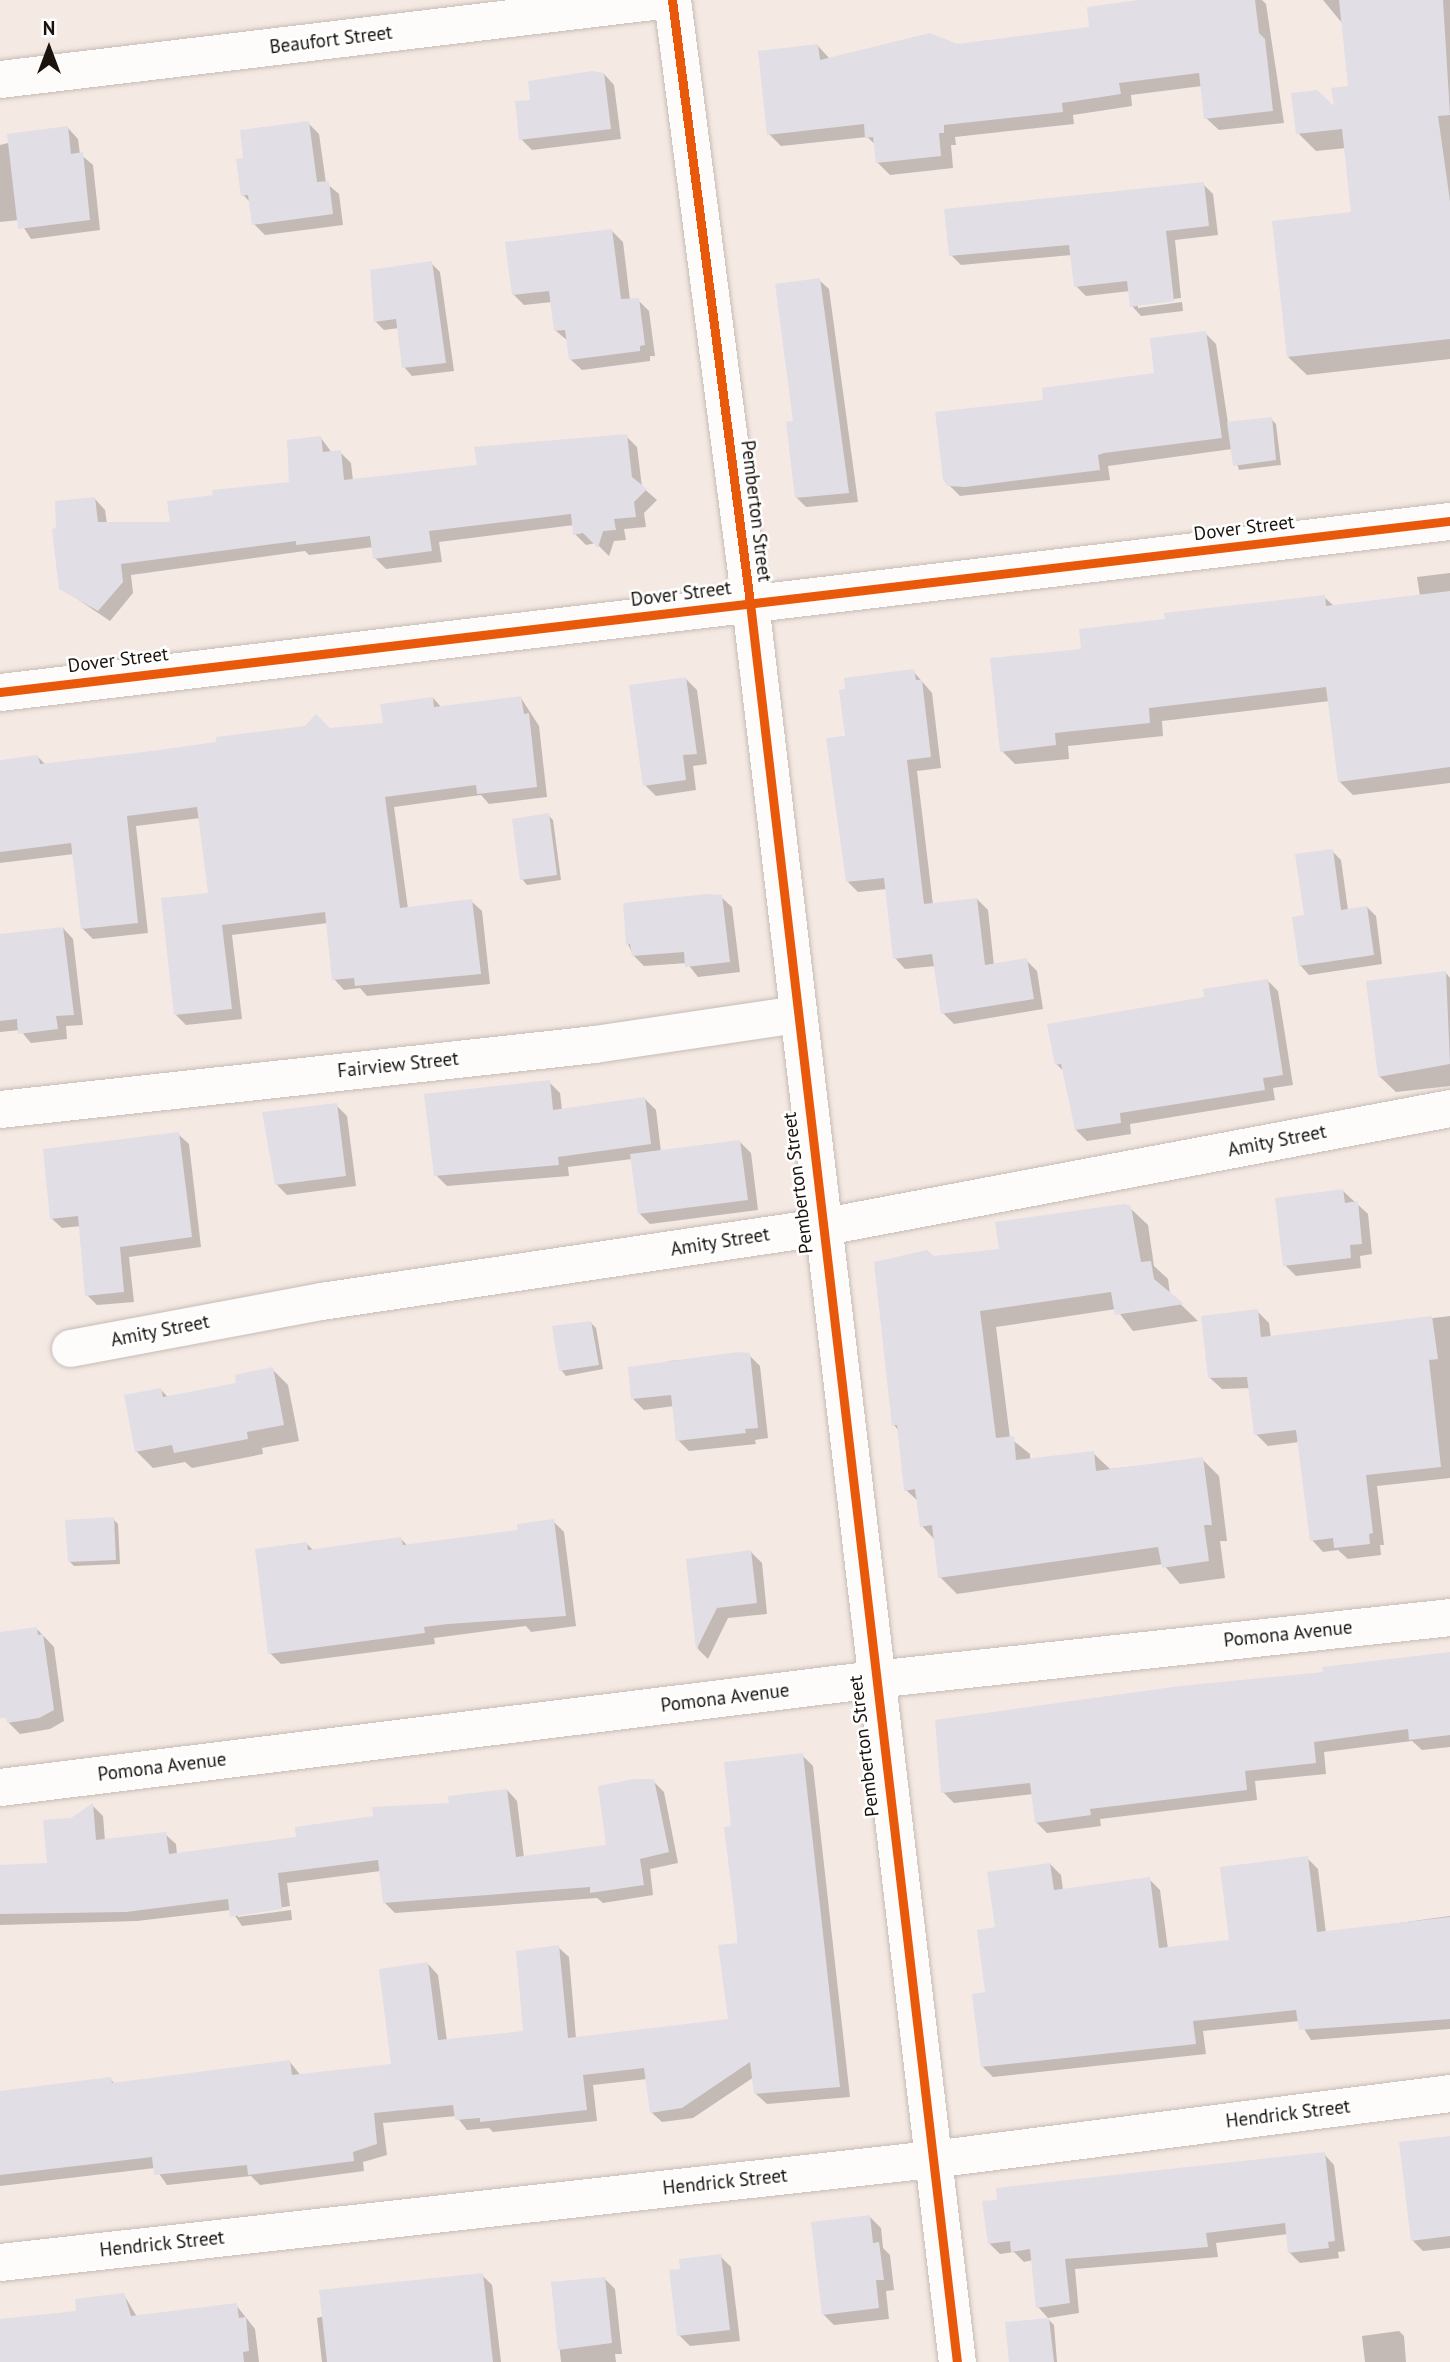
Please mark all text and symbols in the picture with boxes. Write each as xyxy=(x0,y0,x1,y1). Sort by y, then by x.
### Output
north arrow xyxy=(14,14,84,84)
text: N xyxy=(43,16,55,40)
street label: Beaufort Street xyxy=(268,21,394,59)
street label: Pemberton Street xyxy=(736,439,776,583)
street label: Dover Street xyxy=(1192,511,1296,545)
street label: Dover Street xyxy=(629,577,733,611)
street label: Dover Street xyxy=(66,643,170,677)
street label: Fairview Street xyxy=(336,1047,460,1083)
street label: Pemberton Street xyxy=(778,1111,818,1255)
street label: Amity Street xyxy=(1225,1120,1329,1162)
street label: Amity Street xyxy=(669,1223,771,1261)
street label: Amity Street xyxy=(108,1310,212,1352)
street label: Pomona Avenue xyxy=(1222,1616,1354,1652)
street label: Pemberton Street xyxy=(844,1674,884,1818)
street label: Pomona Avenue xyxy=(659,1679,791,1717)
street label: Pomona Avenue xyxy=(96,1748,228,1786)
street label: Hendrick Street xyxy=(1224,2095,1352,2133)
street label: Hendrick Street xyxy=(661,2164,789,2200)
street label: Hendrick Street xyxy=(98,2226,226,2262)

